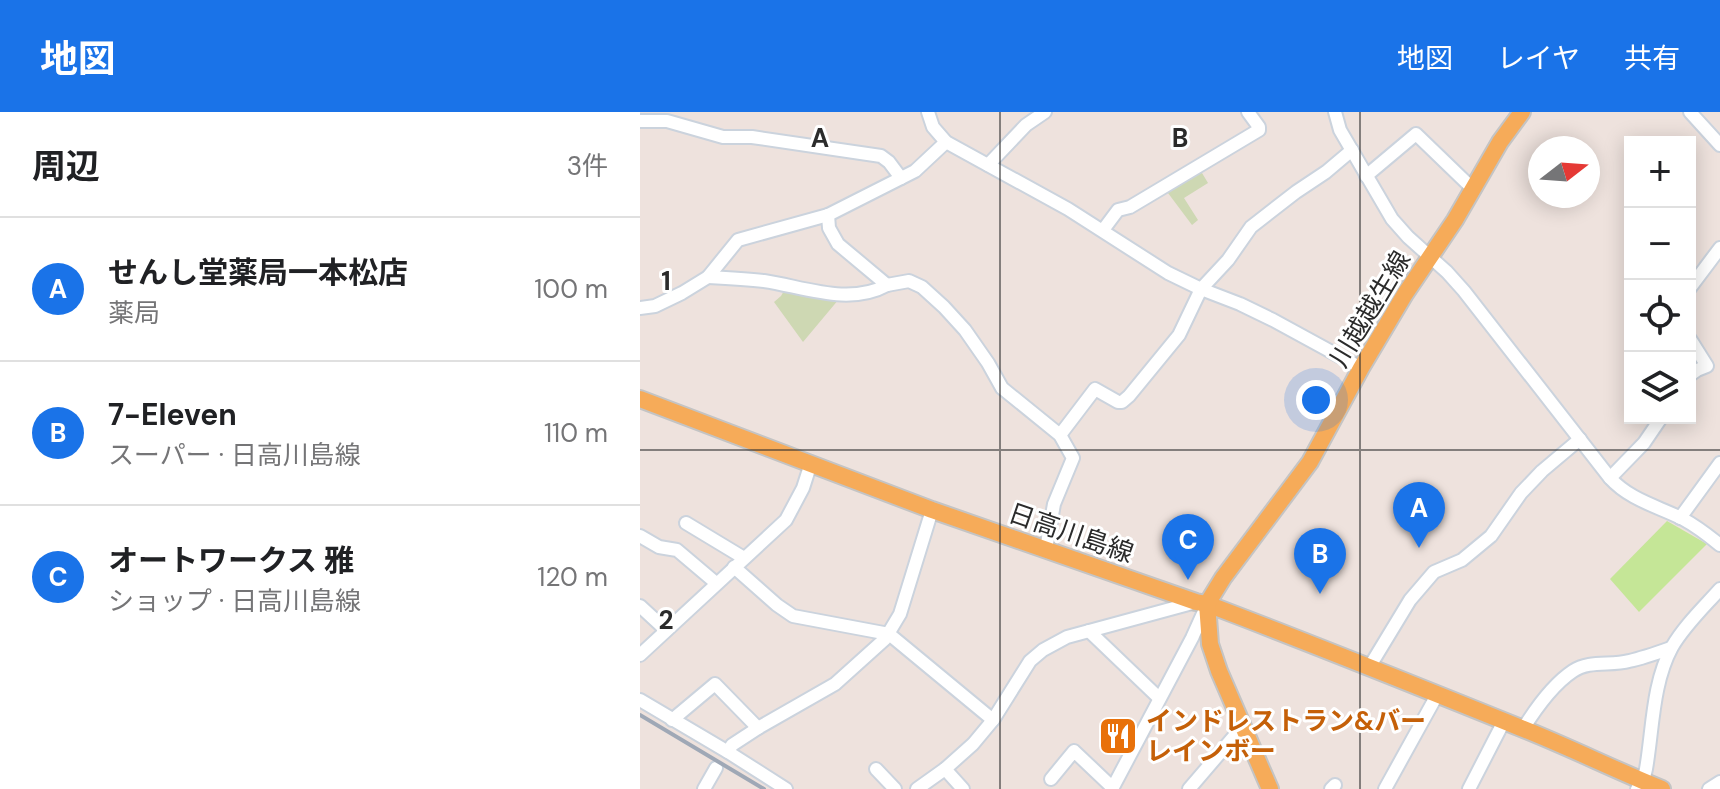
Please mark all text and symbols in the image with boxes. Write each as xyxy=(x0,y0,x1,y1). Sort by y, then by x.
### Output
text: 地図 xyxy=(40,34,116,84)
text: 地図 xyxy=(1397,40,1453,77)
text: レイヤ xyxy=(1497,40,1580,77)
text: 共有 xyxy=(1624,40,1680,77)
text: A xyxy=(811,121,829,155)
text: B xyxy=(1172,121,1188,155)
north arrow xyxy=(1528,136,1600,208)
map controls xyxy=(1624,136,1696,424)
button: + xyxy=(1624,136,1696,208)
text: 周辺 xyxy=(32,144,100,189)
text: 3件 xyxy=(567,149,608,183)
button: − xyxy=(1624,208,1696,280)
street label: 川越越生線 xyxy=(1322,245,1418,373)
text: せんし堂薬局一本松店 xyxy=(108,253,408,292)
text: 1 xyxy=(661,264,671,298)
text: A xyxy=(49,272,67,306)
text: 100 m xyxy=(534,272,608,306)
button: locate xyxy=(1624,280,1696,352)
text: 薬局 xyxy=(108,296,160,330)
button: layers xyxy=(1624,352,1696,424)
your location xyxy=(1296,380,1336,420)
text: 7-Eleven xyxy=(108,395,237,434)
text: B xyxy=(50,416,66,450)
text: 110 m xyxy=(544,416,608,450)
text: スーパー · 日高川島線 xyxy=(108,438,361,472)
pin: A xyxy=(1393,482,1445,548)
street label: 日高川島線 xyxy=(1004,496,1138,570)
pin: C xyxy=(1162,514,1214,580)
pin: B xyxy=(1294,528,1346,594)
text: オートワークス 雅 xyxy=(108,541,354,580)
text: C xyxy=(48,560,68,594)
text: 120 m xyxy=(537,560,608,594)
text: ショップ · 日高川島線 xyxy=(108,584,361,618)
text: 2 xyxy=(658,603,674,637)
place label: インドレストラン&バー レインボー xyxy=(1146,704,1426,768)
restaurant icon: インドレストラン&バー レインボー xyxy=(1097,715,1139,757)

